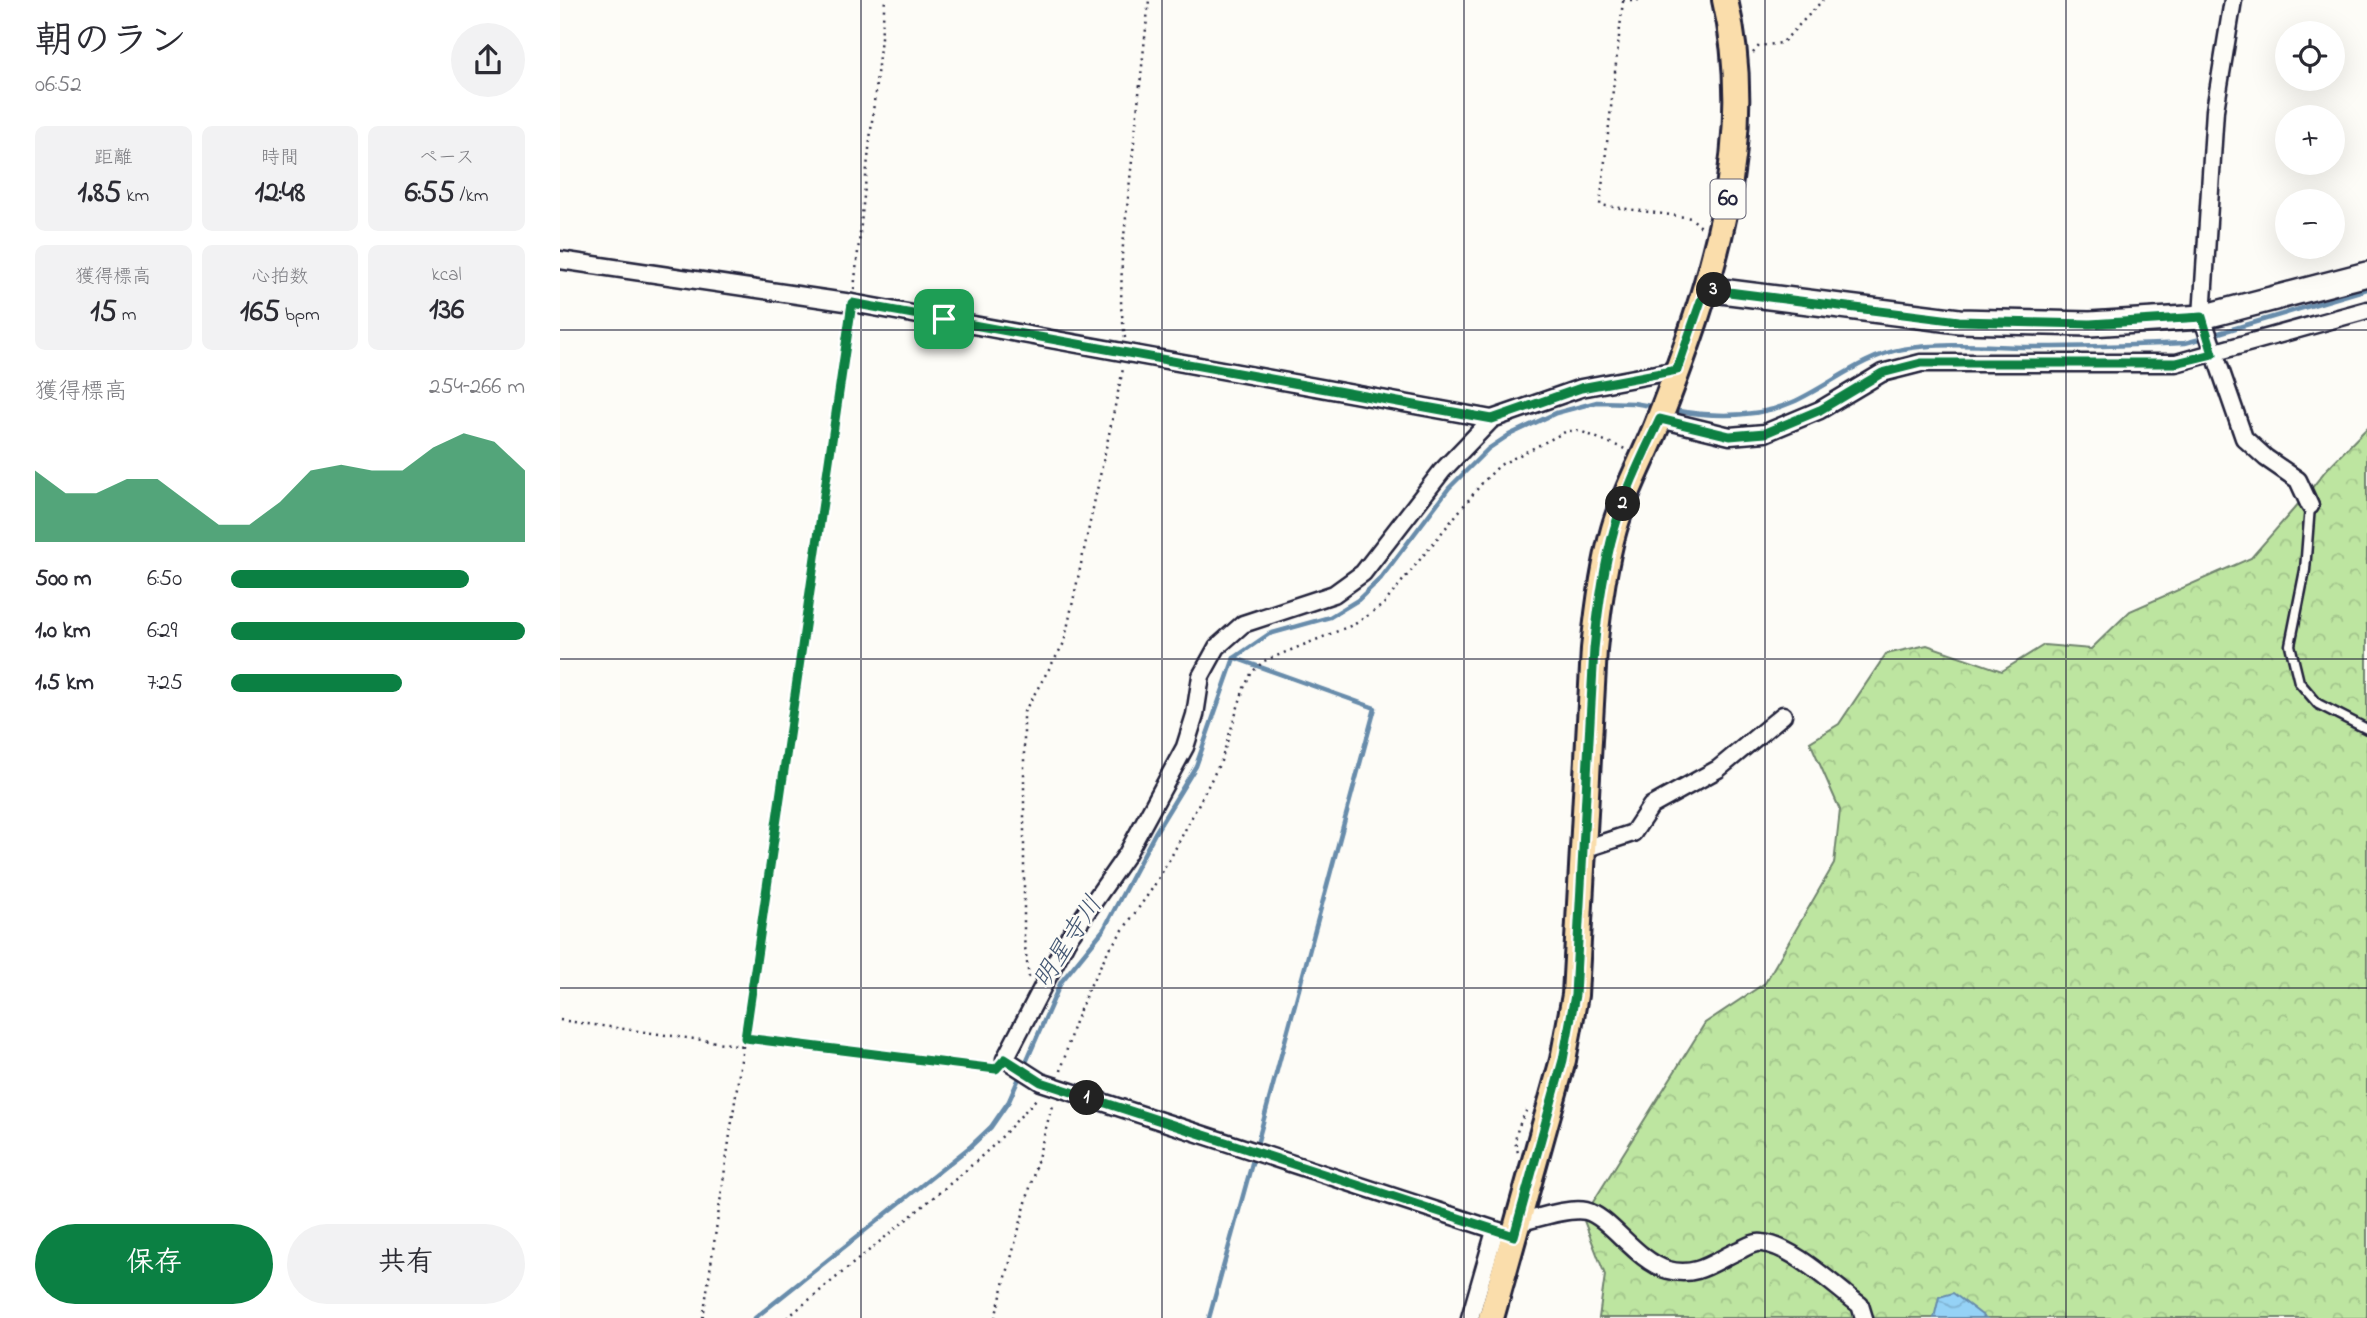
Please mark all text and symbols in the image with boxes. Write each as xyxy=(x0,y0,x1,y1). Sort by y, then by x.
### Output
text: 朝のラン xyxy=(35,15,187,71)
map controls xyxy=(2275,21,2345,259)
button: locate xyxy=(2275,21,2345,91)
button: share xyxy=(451,23,525,97)
text: 06:52 xyxy=(35,69,82,102)
button: + xyxy=(2275,105,2345,175)
text: 距離 xyxy=(94,145,132,172)
text: 時間 xyxy=(261,145,299,172)
text: ペース xyxy=(419,145,475,172)
text: 1.85 xyxy=(77,172,121,216)
text: 12:48 xyxy=(255,172,305,216)
text: 6:55 xyxy=(405,172,455,216)
road number: 60 xyxy=(1710,180,1746,218)
text: km xyxy=(121,183,149,210)
text: /km xyxy=(455,183,489,210)
button: − xyxy=(2275,189,2345,259)
text: kcal xyxy=(432,262,462,289)
text: 獲得標高 xyxy=(75,264,151,291)
text: 心拍数 xyxy=(251,264,309,291)
pin: 3 xyxy=(1696,272,1732,308)
text: 3 xyxy=(1710,276,1717,303)
text: 136 xyxy=(429,289,464,333)
pin xyxy=(914,289,974,349)
text: 15 xyxy=(90,291,117,335)
text: 165 xyxy=(240,291,280,335)
icon: arrive xyxy=(925,300,963,338)
text: m xyxy=(117,302,136,329)
text: bpm xyxy=(280,302,320,329)
text: 254–266 m xyxy=(429,371,525,404)
text: 獲得標高 xyxy=(35,376,127,409)
pin: 2 xyxy=(1606,486,1640,522)
text: 2 xyxy=(1618,490,1627,517)
text: 500 m xyxy=(35,563,92,596)
text: 6:50 xyxy=(147,563,182,596)
text: 1.0 km xyxy=(35,615,91,648)
text: 6:29 xyxy=(147,615,177,648)
text: 1.5 km xyxy=(35,667,94,700)
text: 7:25 xyxy=(147,667,183,700)
water label: 明星寺川 xyxy=(1025,889,1113,997)
pin: 1 xyxy=(1070,1080,1104,1116)
text: 1 xyxy=(1083,1084,1090,1111)
button: 保存 xyxy=(35,1224,273,1304)
button: 共有 xyxy=(287,1224,525,1304)

